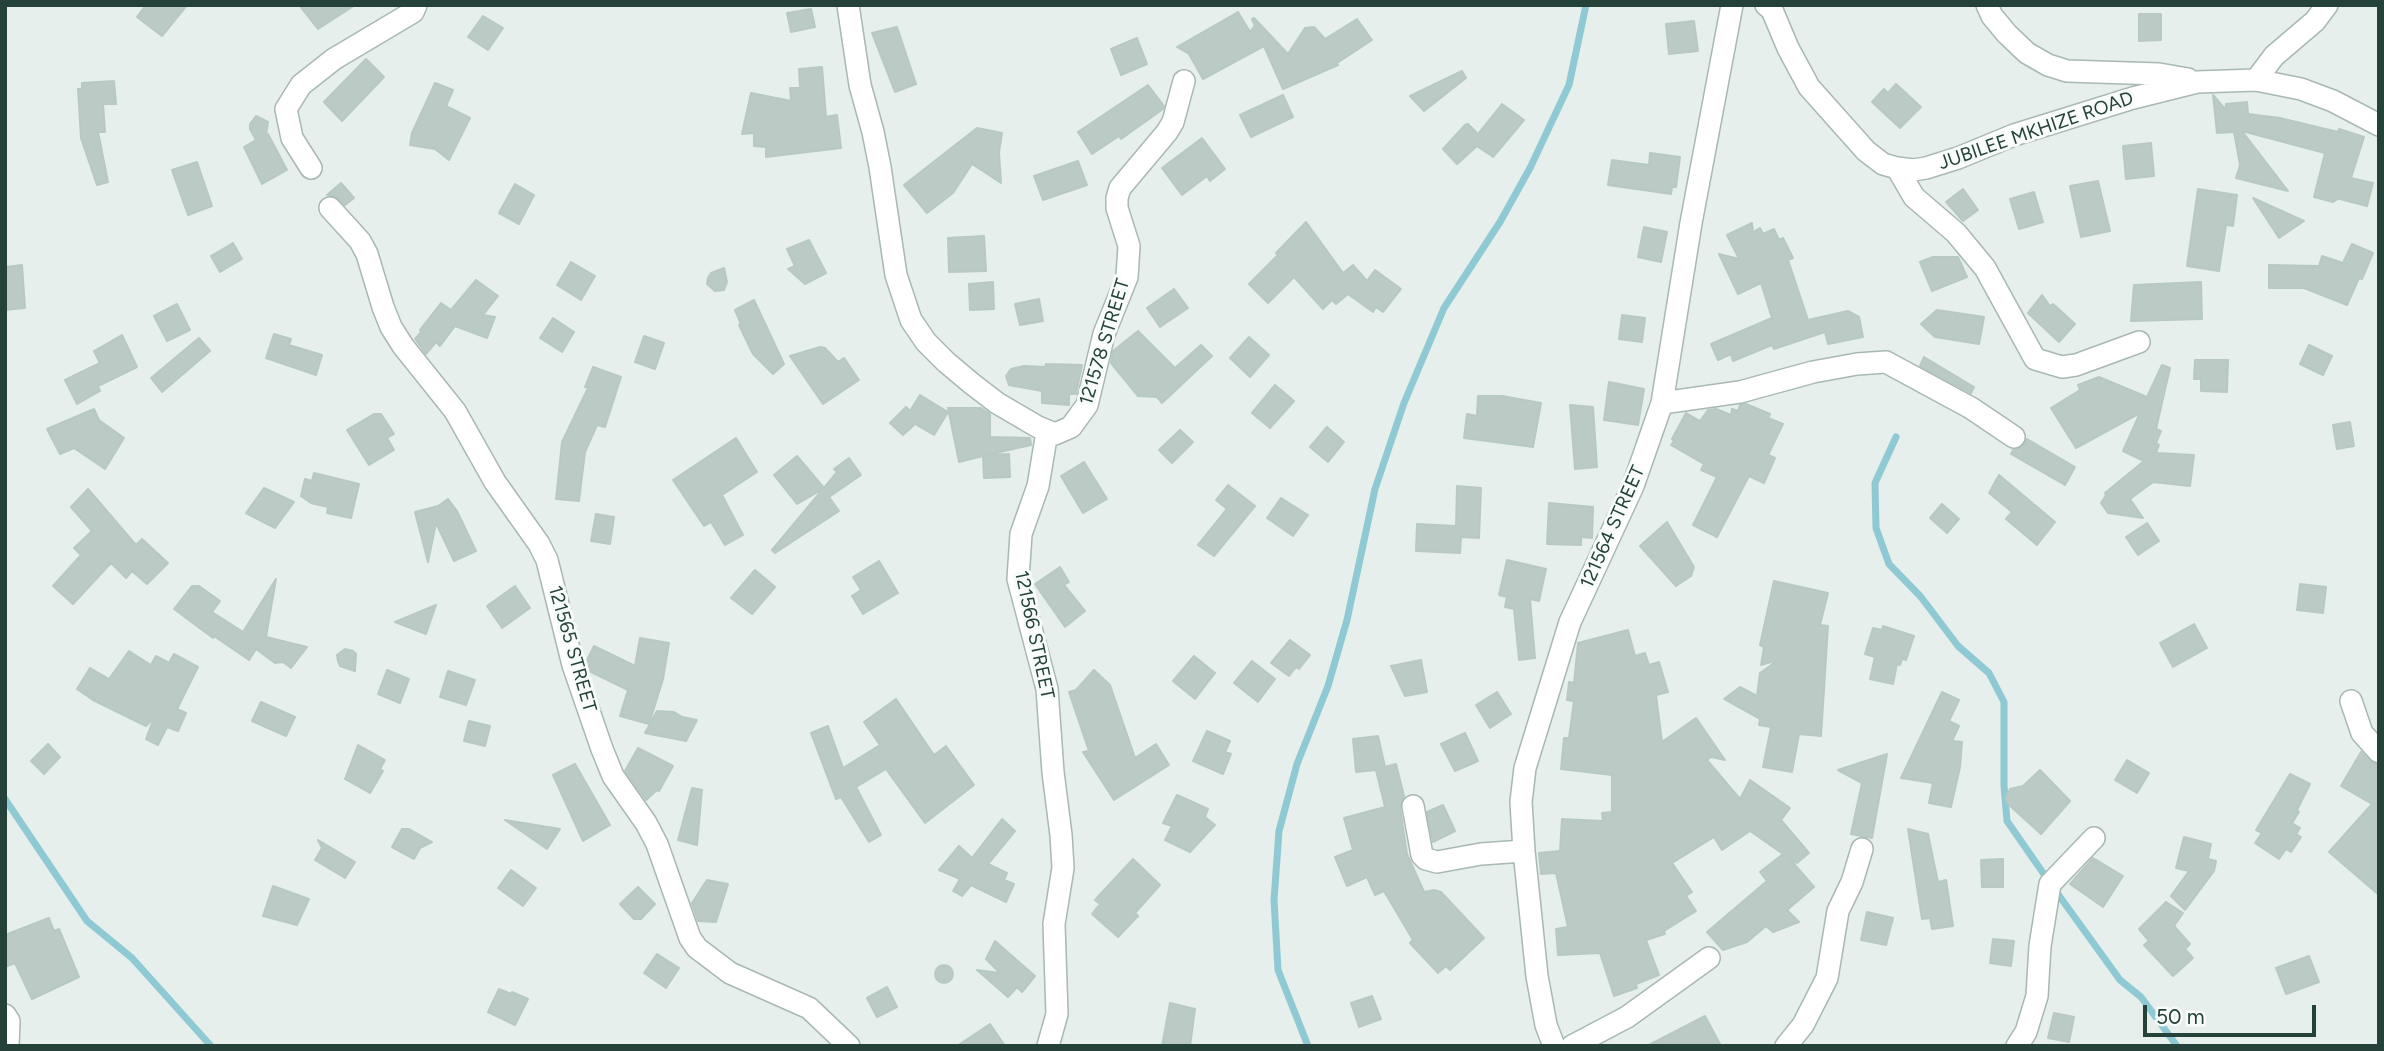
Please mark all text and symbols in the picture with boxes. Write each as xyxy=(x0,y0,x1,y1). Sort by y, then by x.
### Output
street label: JUBILEE MKHIZE ROAD xyxy=(1935,87,2137,175)
street label: 121578 STREET xyxy=(1075,276,1135,408)
street label: 121564 STREET xyxy=(1576,462,1650,592)
street label: 121566 STREET xyxy=(1009,569,1059,701)
street label: 121565 STREET xyxy=(543,583,601,715)
scale bar xyxy=(2146,992,2319,1036)
text: 50 m xyxy=(2156,1004,2205,1029)

